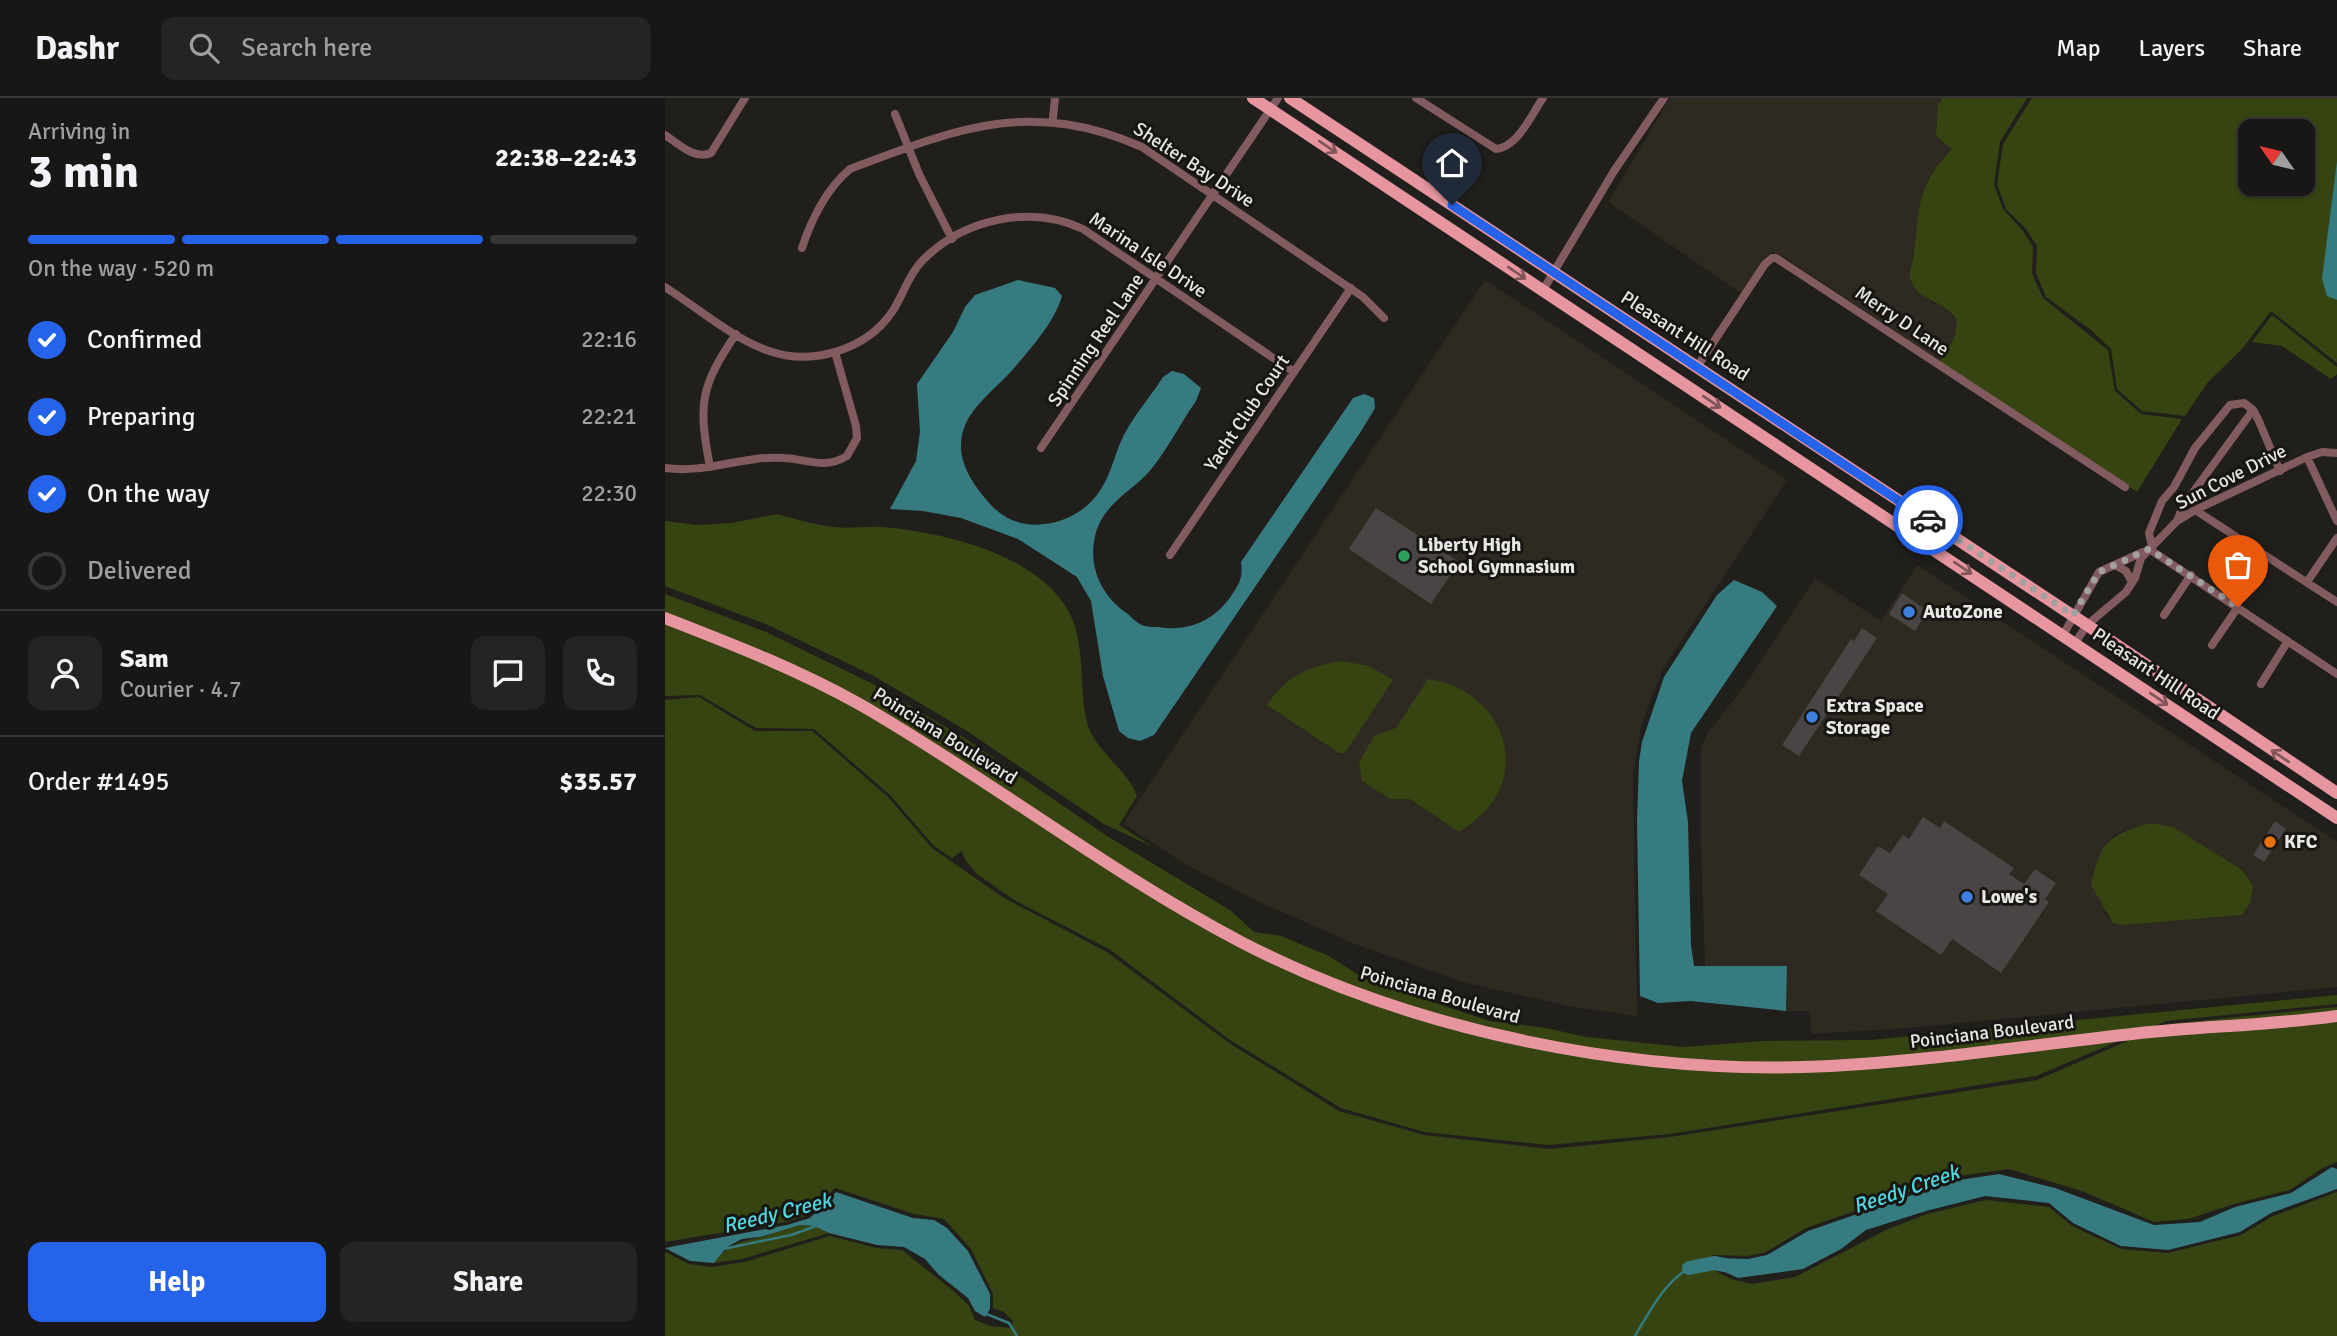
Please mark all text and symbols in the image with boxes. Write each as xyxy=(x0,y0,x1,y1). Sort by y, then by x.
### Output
search box xyxy=(161,17,651,80)
text: Dashr xyxy=(35,28,119,69)
icon: search xyxy=(185,29,223,67)
text: Search here xyxy=(241,32,372,64)
text: Map xyxy=(2056,33,2101,63)
text: Layers xyxy=(2139,33,2205,63)
text: Share xyxy=(2243,33,2302,63)
text: Arriving in xyxy=(28,117,130,146)
street label: Shelter Bay Drive xyxy=(1129,117,1259,213)
north arrow xyxy=(2238,119,2315,196)
map controls xyxy=(2238,119,2315,196)
pin xyxy=(1422,133,1482,205)
one-way arrow xyxy=(1318,140,1337,155)
text: 22:38–22:43 xyxy=(495,142,637,174)
text: 3 min xyxy=(28,144,139,200)
icon: home xyxy=(1433,144,1471,182)
street label: Marina Isle Drive xyxy=(1084,207,1212,303)
text: On the way · 520 m xyxy=(28,254,214,283)
one-way arrow xyxy=(1507,266,1527,280)
street label: Spinning Reel Lane xyxy=(1043,269,1149,411)
street label: Merry D Lane xyxy=(1850,281,1954,361)
street label: Pleasant Hill Road xyxy=(1616,286,1754,386)
icon: check xyxy=(28,321,66,359)
text: Confirmed xyxy=(87,324,202,356)
text: 22:16 xyxy=(581,325,637,354)
street label: Yacht Club Court xyxy=(1199,350,1295,476)
one-way arrow xyxy=(1702,395,1721,409)
icon: check xyxy=(28,398,66,436)
text: Preparing xyxy=(87,401,195,433)
text: 22:21 xyxy=(581,402,637,431)
street label: Sun Cove Drive xyxy=(2172,439,2290,515)
icon: check xyxy=(28,475,66,513)
text: On the way xyxy=(87,478,210,510)
text: 22:30 xyxy=(581,479,637,508)
courier xyxy=(1893,485,1963,555)
icon: car xyxy=(1909,501,1947,539)
place label: Liberty High School Gymnasium xyxy=(1418,533,1575,579)
pin xyxy=(2208,535,2268,607)
icon: bag xyxy=(2219,546,2257,584)
marker: Liberty High School Gymnasium xyxy=(1396,548,1412,564)
text: Delivered xyxy=(87,555,192,587)
one-way arrow xyxy=(1952,562,1972,576)
place label: AutoZone xyxy=(1923,600,2003,624)
marker: AutoZone xyxy=(1901,604,1917,620)
street label: Pleasant Hill Road xyxy=(2088,623,2224,725)
button: person xyxy=(28,636,102,710)
button: chat xyxy=(471,636,545,710)
button: phone xyxy=(563,636,637,710)
text: Sam xyxy=(120,643,169,675)
text: Courier · 4.7 xyxy=(120,675,241,704)
street label: Poinciana Boulevard xyxy=(869,682,1021,790)
one-way arrow xyxy=(2148,692,2168,706)
place label: Extra Space Storage xyxy=(1826,694,1924,740)
marker: Extra Space Storage xyxy=(1804,709,1820,725)
one-way arrow xyxy=(2271,748,2290,763)
text: Order #1495 xyxy=(28,766,169,798)
text: $35.57 xyxy=(559,766,637,798)
place label: KFC xyxy=(2284,830,2318,854)
marker: KFC xyxy=(2262,834,2278,850)
place label: Lowe's xyxy=(1981,885,2037,909)
marker: Lowe's xyxy=(1959,889,1975,905)
street label: Poinciana Boulevard xyxy=(1357,961,1523,1029)
street label: Poinciana Boulevard xyxy=(1908,1010,2076,1054)
water label: Reedy Creek xyxy=(1850,1158,1965,1219)
water label: Reedy Creek xyxy=(720,1186,836,1239)
button: Help xyxy=(28,1242,326,1322)
button: Share xyxy=(340,1242,637,1322)

